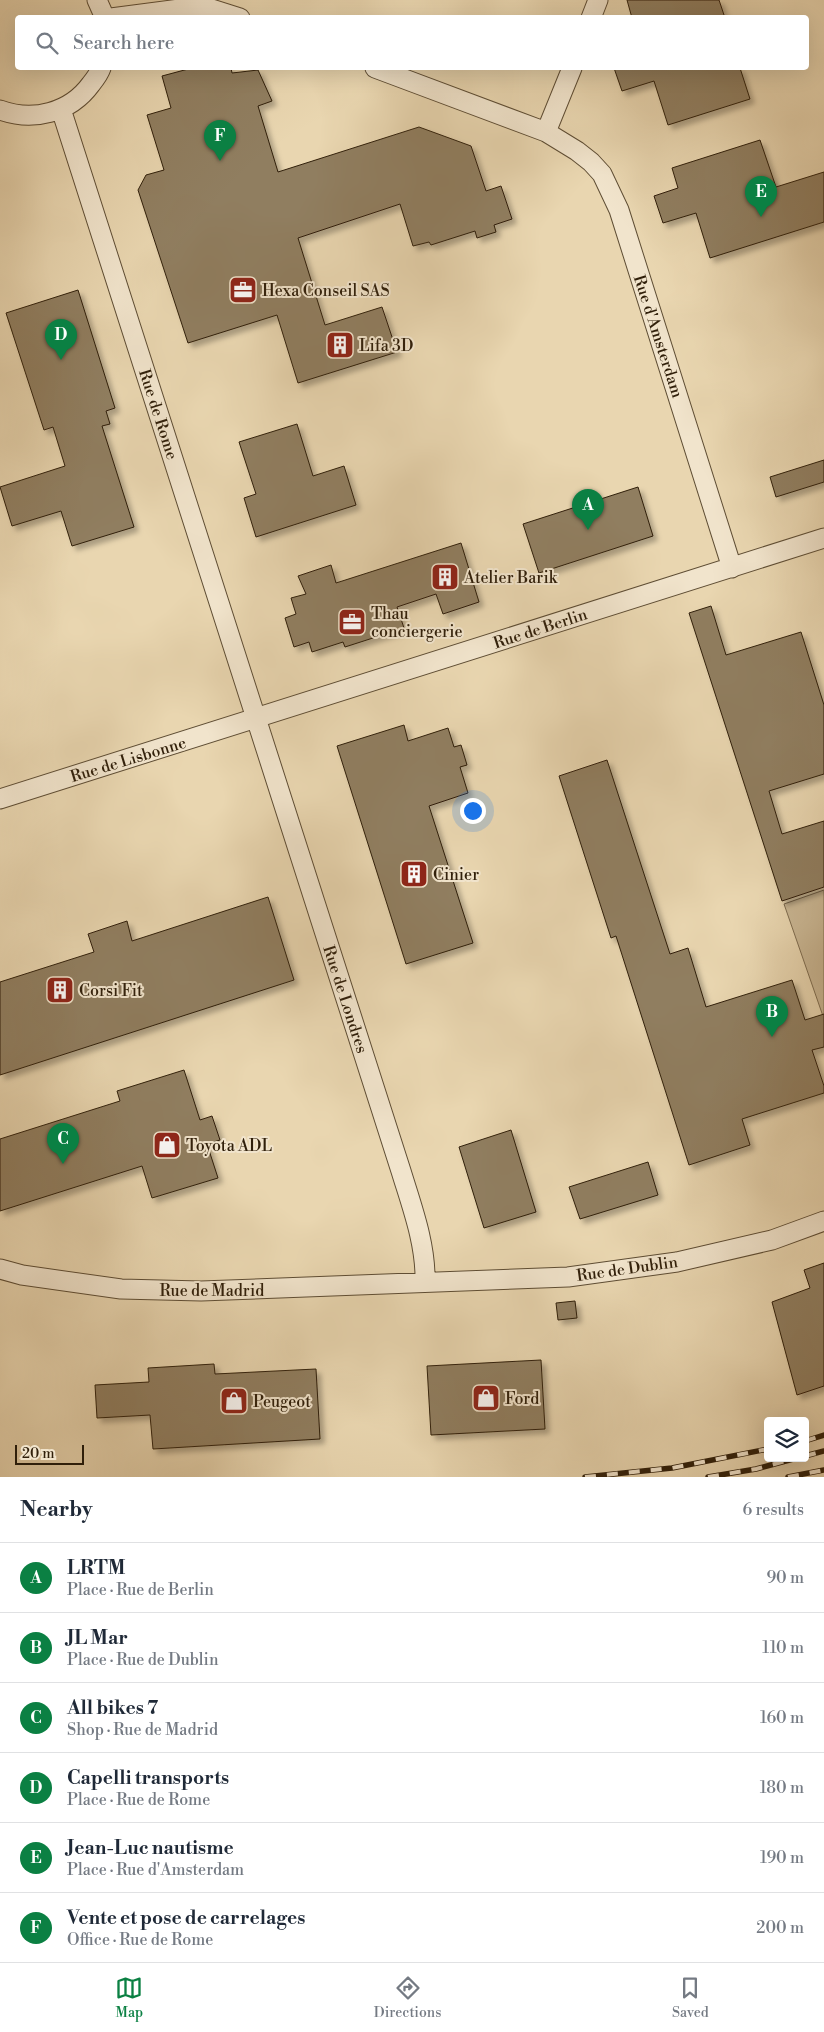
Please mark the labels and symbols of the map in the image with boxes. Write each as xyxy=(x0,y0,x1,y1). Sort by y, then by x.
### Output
pin: F xyxy=(204,120,236,161)
pin: E xyxy=(745,176,777,217)
street label: Rue d'Amsterdam xyxy=(629,272,687,400)
office icon: Hexa Conseil SAS xyxy=(228,275,258,305)
place label: Hexa Conseil SAS xyxy=(262,281,390,301)
pin: D xyxy=(45,319,77,360)
building icon: Lifa 3D xyxy=(325,330,355,360)
place label: Lifa 3D xyxy=(359,336,413,356)
street label: Rue de Rome xyxy=(134,366,182,462)
pin: A xyxy=(572,489,604,530)
building icon: Atelier Barik xyxy=(430,562,460,592)
place label: Atelier Barik xyxy=(463,568,559,588)
place label: Thau conciergerie xyxy=(371,604,463,642)
street label: Rue de Berlin xyxy=(491,604,590,654)
office icon: Thau conciergerie xyxy=(337,607,367,637)
street label: Rue de Lisbonne xyxy=(68,733,189,787)
your location xyxy=(460,798,486,824)
building icon: Cinier xyxy=(399,859,429,889)
place label: Cinier xyxy=(433,865,479,885)
street label: Rue de Londres xyxy=(318,943,372,1056)
building icon: Corsi Fit xyxy=(45,975,75,1005)
place label: Corsi Fit xyxy=(79,981,143,1001)
pin: B xyxy=(756,996,788,1037)
pin: C xyxy=(47,1123,79,1164)
shop icon: Toyota ADL xyxy=(152,1130,182,1160)
place label: Toyota ADL xyxy=(186,1136,273,1156)
street label: Rue de Dublin xyxy=(575,1252,680,1286)
street label: Rue de Madrid xyxy=(160,1281,264,1301)
shop icon: Ford xyxy=(471,1383,501,1413)
shop icon: Peugeot xyxy=(219,1386,249,1416)
place label: Ford xyxy=(505,1389,539,1409)
place label: Peugeot xyxy=(253,1392,311,1412)
scale bar xyxy=(15,1442,84,1465)

